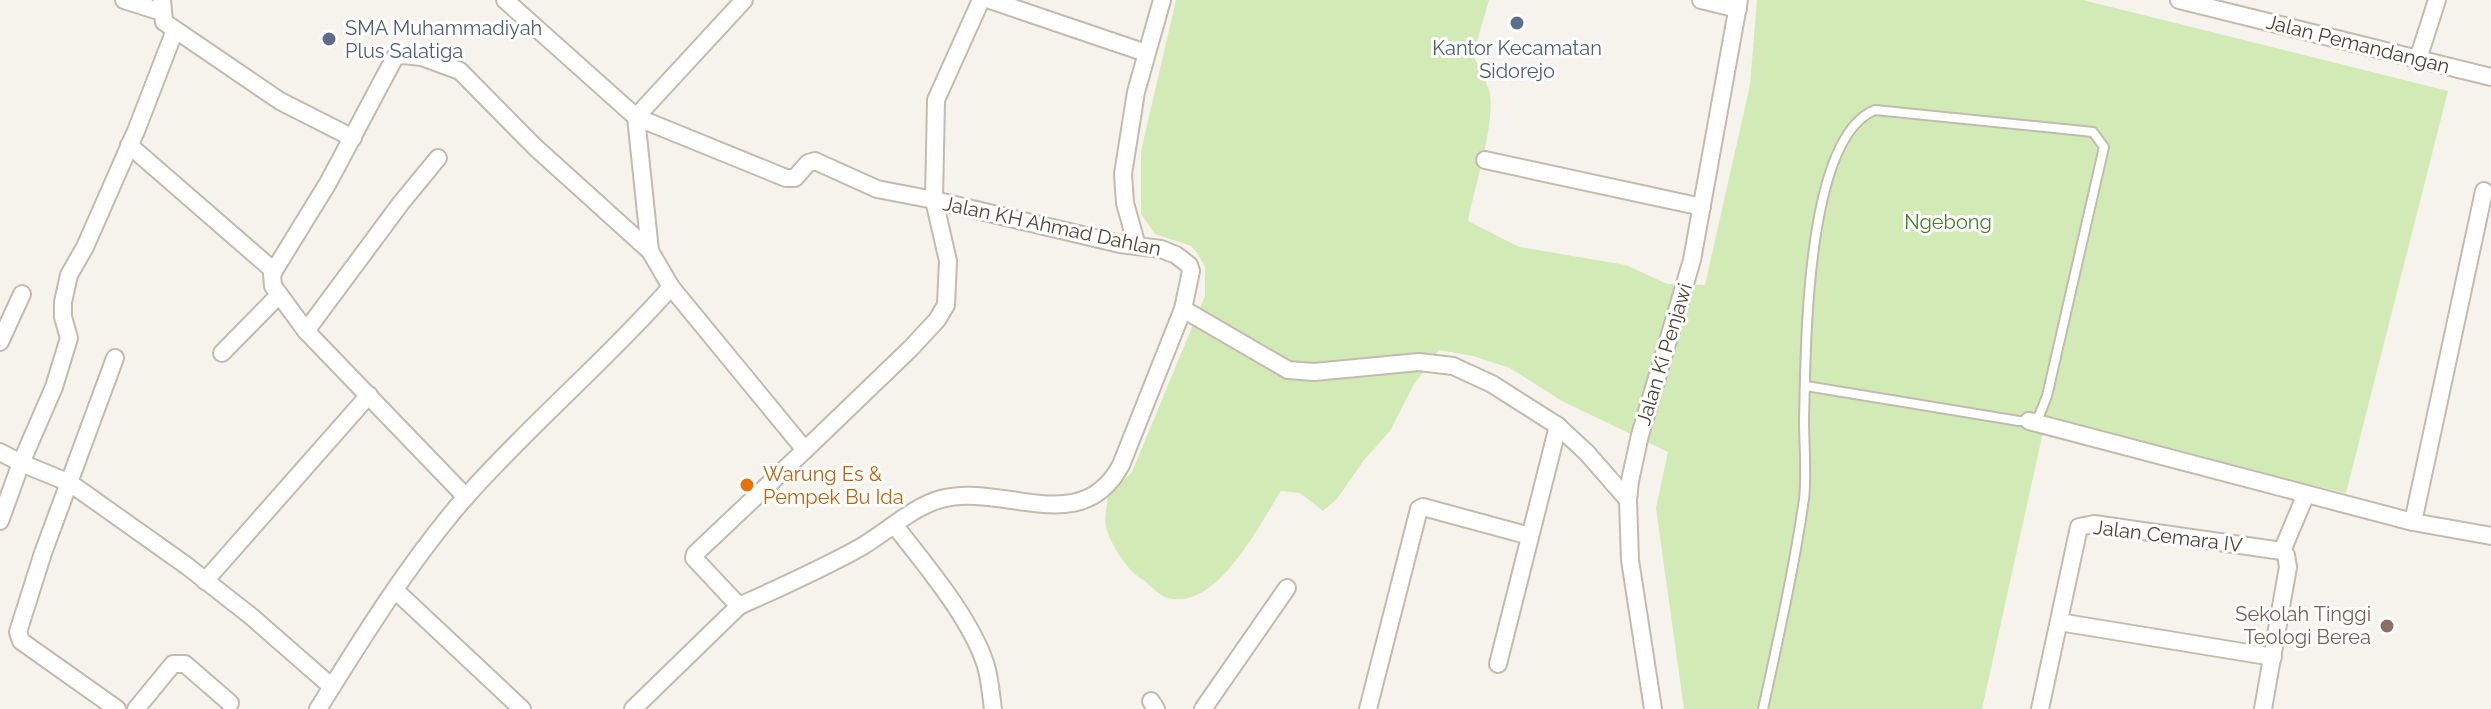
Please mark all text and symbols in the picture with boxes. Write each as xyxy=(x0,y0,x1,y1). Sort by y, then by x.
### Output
street label: Jalan Pemandangan xyxy=(2264,10,2452,78)
marker: Kantor Kecamatan Sidorejo xyxy=(1508,14,1526,32)
place label: SMA Muhammadiyah Plus Salatiga xyxy=(345,16,542,63)
marker: SMA Muhammadiyah Plus Salatiga xyxy=(320,30,338,48)
place label: Kantor Kecamatan Sidorejo xyxy=(1432,36,1602,83)
street label: Jalan KH Ahmad Dahlan xyxy=(941,191,1163,261)
park label: Ngebong xyxy=(1904,210,1992,234)
street label: Jalan Ki Penjawi xyxy=(1631,280,1697,428)
place label: Warung Es & Pempek Bu Ida xyxy=(763,462,904,509)
marker: Warung Es & Pempek Bu Ida xyxy=(738,476,756,494)
street label: Jalan Cemara IV xyxy=(2092,515,2244,557)
place label: Sekolah Tinggi Teologi Berea xyxy=(2235,602,2371,649)
marker: Sekolah Tinggi Teologi Berea xyxy=(2378,617,2396,635)

